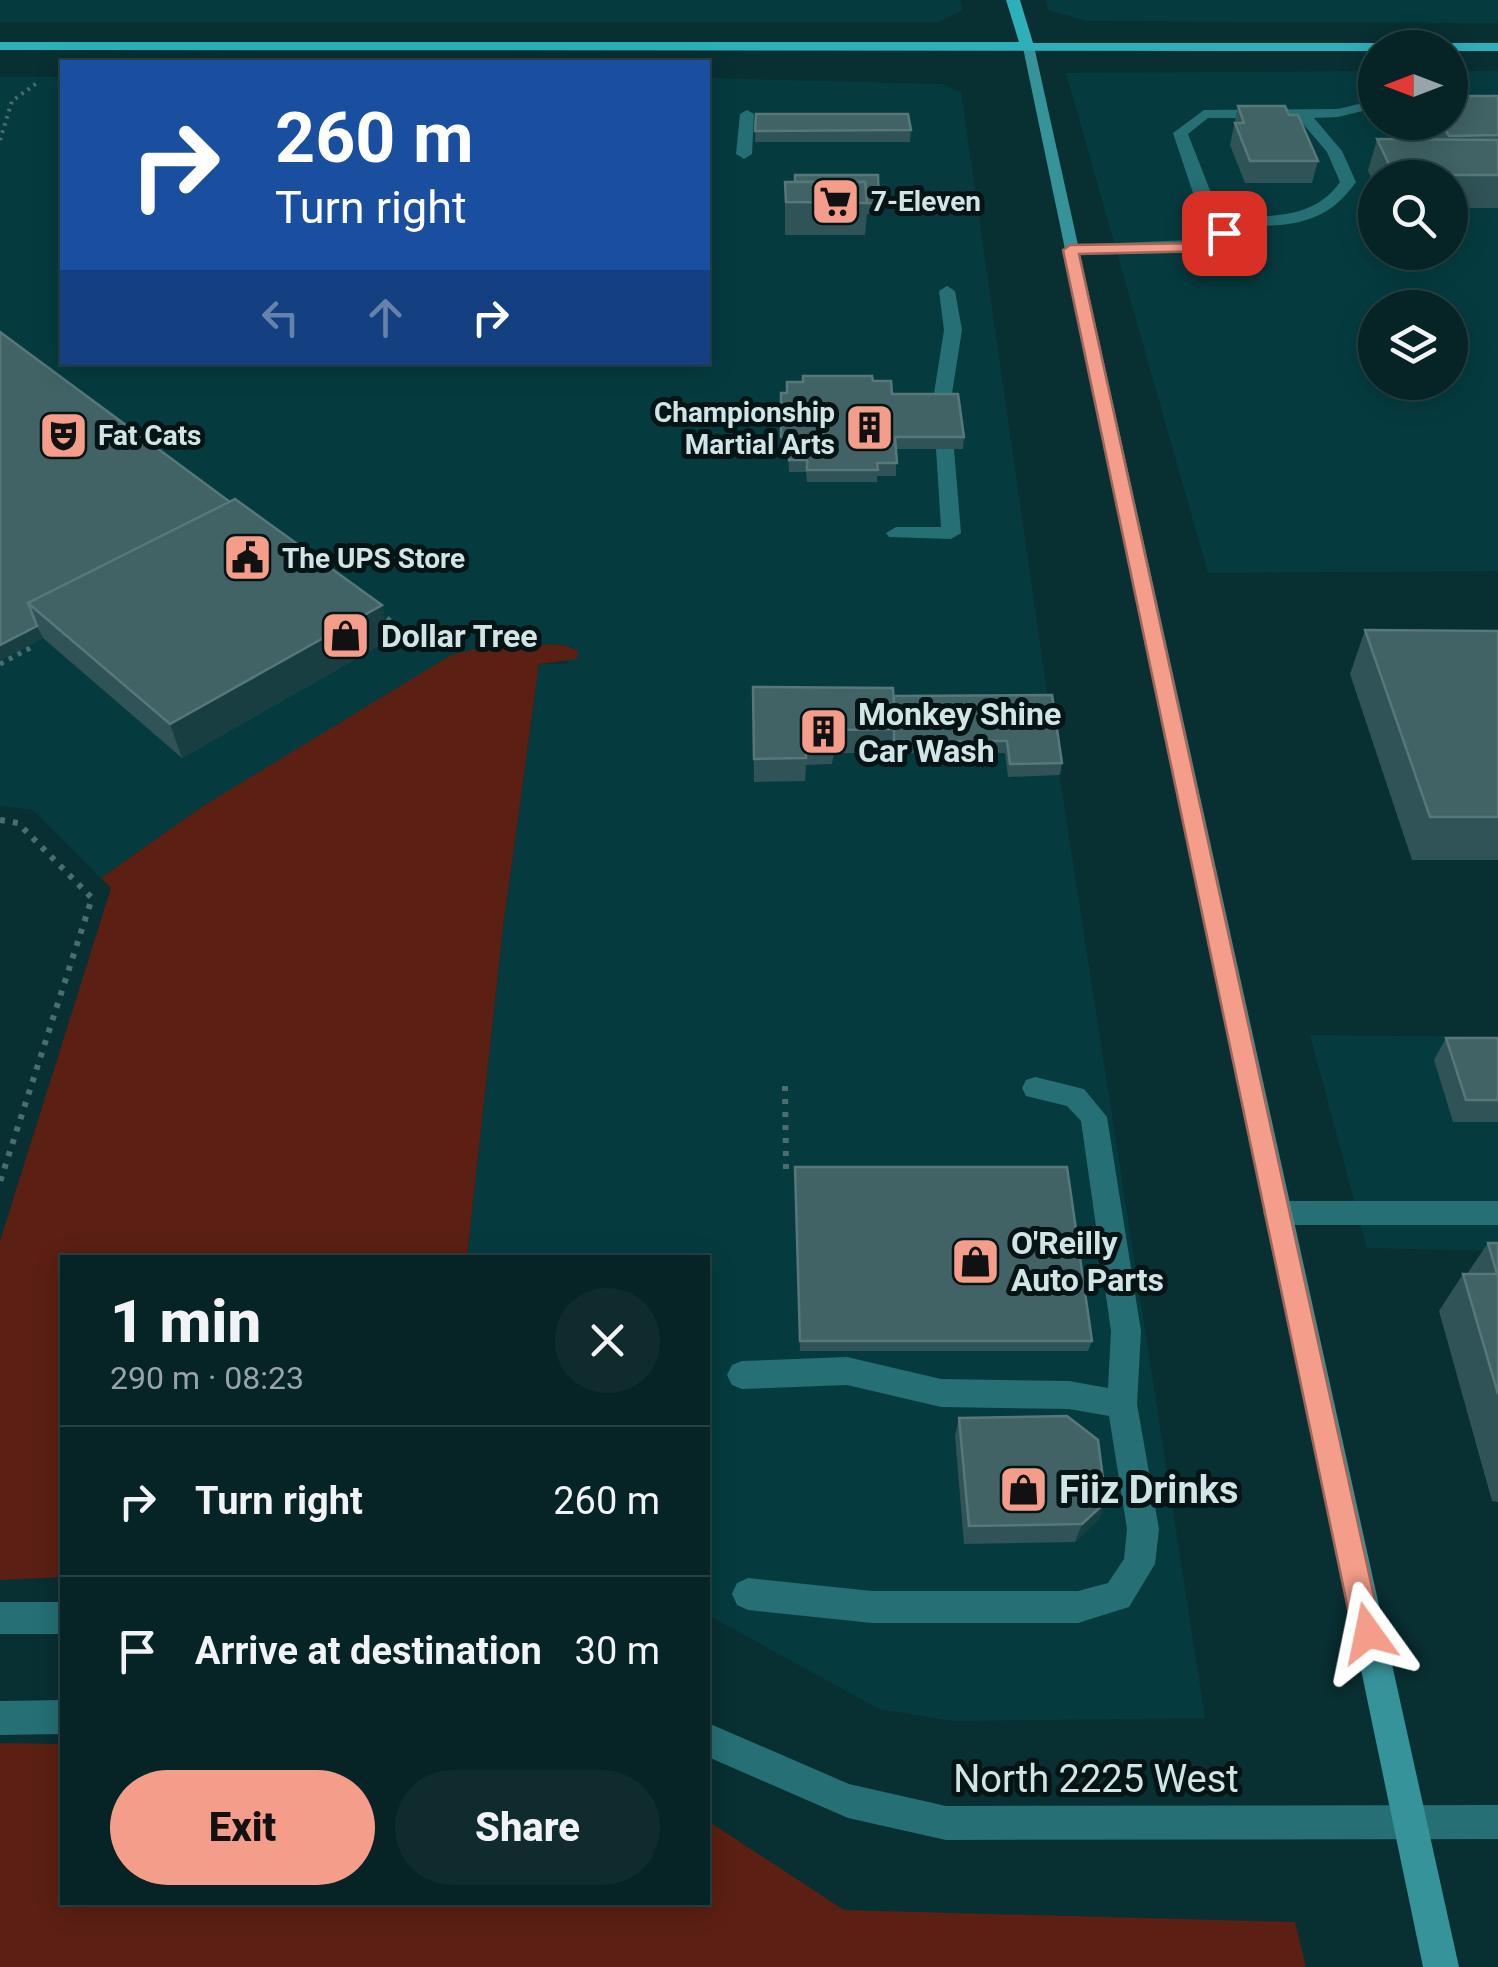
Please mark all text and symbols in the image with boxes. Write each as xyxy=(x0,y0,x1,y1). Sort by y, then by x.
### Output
north arrow xyxy=(1358,30,1468,140)
map controls xyxy=(1358,30,1468,400)
text: 260 m xyxy=(275,97,474,179)
icon: right xyxy=(110,100,240,230)
button: search xyxy=(1358,160,1468,270)
supermarket icon: 7-Eleven xyxy=(810,175,862,227)
text: Turn right xyxy=(275,181,467,234)
place label: 7-Eleven xyxy=(871,185,981,218)
pin xyxy=(1182,191,1267,276)
icon: arrive xyxy=(1197,206,1252,261)
icon: left xyxy=(253,290,308,345)
icon: ahead xyxy=(358,290,413,345)
icon: right xyxy=(463,290,518,345)
button: layers xyxy=(1358,290,1468,400)
place label: Championship Martial Arts xyxy=(654,396,835,461)
building icon: Championship Martial Arts xyxy=(844,402,896,454)
theatre icon: Fat Cats xyxy=(37,409,89,461)
place label: Fat Cats xyxy=(98,419,201,452)
public building icon: The UPS Store xyxy=(221,532,273,584)
place label: The UPS Store xyxy=(282,542,465,575)
shop icon: Dollar Tree xyxy=(320,610,372,662)
place label: Dollar Tree xyxy=(381,617,538,655)
place label: Monkey Shine Car Wash xyxy=(858,695,1061,770)
building icon: Monkey Shine Car Wash xyxy=(797,706,849,758)
place label: O'Reilly Auto Parts xyxy=(1011,1224,1164,1299)
shop icon: O'Reilly Auto Parts xyxy=(950,1235,1002,1287)
text: 1 min xyxy=(110,1286,261,1357)
button: close xyxy=(555,1288,660,1393)
text: 290 m · 08:23 xyxy=(110,1359,304,1397)
shop icon: Fiiz Drinks xyxy=(998,1464,1050,1516)
place label: Fiiz Drinks xyxy=(1059,1468,1239,1512)
icon: right xyxy=(110,1474,165,1529)
text: Turn right xyxy=(195,1479,363,1523)
text: 260 m xyxy=(553,1479,660,1523)
position arrow xyxy=(1316,1581,1420,1685)
icon: arrive xyxy=(110,1624,165,1679)
text: Arrive at destination xyxy=(195,1629,542,1673)
text: 30 m xyxy=(575,1629,660,1673)
street label: North 2225 West xyxy=(953,1757,1239,1801)
button: Exit xyxy=(110,1770,375,1885)
button: Share xyxy=(395,1770,660,1885)

